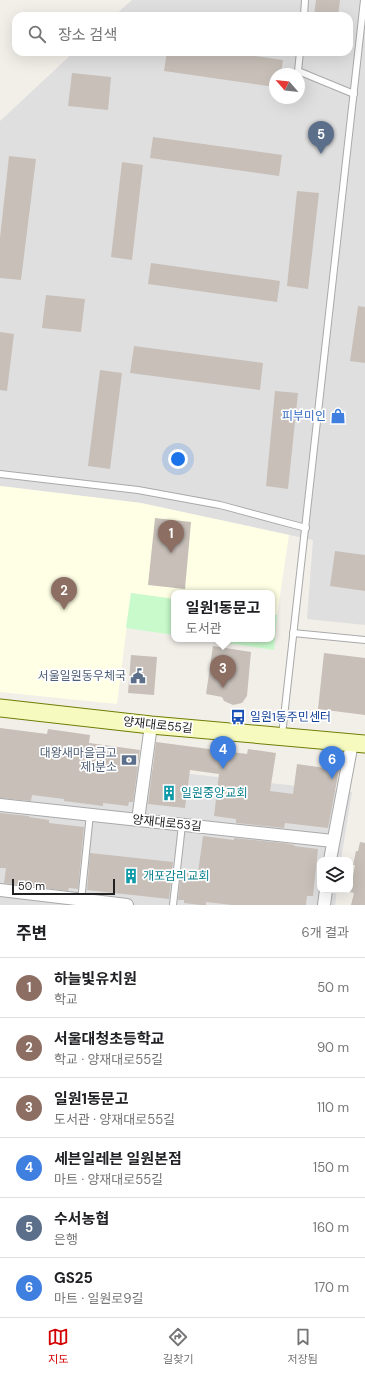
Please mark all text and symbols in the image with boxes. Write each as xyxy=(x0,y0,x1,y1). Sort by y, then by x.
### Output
search box xyxy=(12,12,353,56)
icon: search xyxy=(26,23,48,45)
text: 장소 검색 xyxy=(58,25,117,45)
north arrow xyxy=(269,68,305,104)
pin: 5 xyxy=(308,121,334,154)
shop icon: 피부미인 xyxy=(329,407,347,425)
place label: 피부미인 xyxy=(282,408,326,424)
your location xyxy=(168,449,188,469)
pin: 1 xyxy=(158,520,184,553)
pin: 2 xyxy=(51,577,77,610)
popup xyxy=(171,590,275,642)
text: 일원1동문고 xyxy=(186,598,260,618)
text: 도서관 xyxy=(186,620,222,637)
pin: 3 xyxy=(210,655,236,688)
public building icon: 서울일원동우체국 xyxy=(129,667,147,685)
place label: 서울일원동우체국 xyxy=(38,668,126,684)
bus stop icon: 일원1동주민센터 xyxy=(229,708,247,726)
place label: 일원1동주민센터 xyxy=(250,709,331,725)
street label: 양재대로55길 xyxy=(122,713,194,737)
pin: 4 xyxy=(210,736,236,769)
place label: 대왕새마을금고 제1분소 xyxy=(40,745,117,775)
pin: 6 xyxy=(319,746,345,779)
bank icon: 대왕새마을금고 제1분소 xyxy=(120,751,138,769)
building icon: 일원중앙교회 xyxy=(160,784,178,802)
place label: 일원중앙교회 xyxy=(181,785,247,801)
street label: 양재대로53길 xyxy=(132,811,202,835)
map controls xyxy=(317,857,353,893)
button: layers xyxy=(317,857,353,893)
building icon: 개포감리교회 xyxy=(122,867,140,885)
place label: 개포감리교회 xyxy=(143,868,209,884)
scale bar xyxy=(12,877,115,896)
text: 50 m xyxy=(18,879,45,893)
text: 주변 xyxy=(16,922,47,944)
text: 6개 결과 xyxy=(301,924,349,941)
text: 하늘빛유치원 xyxy=(54,969,137,989)
text: 1 xyxy=(27,979,31,996)
text: 50 m xyxy=(317,979,349,996)
text: 학교 xyxy=(54,991,78,1008)
text: 서울대청초등학교 xyxy=(54,1029,164,1049)
text: 2 xyxy=(25,1039,33,1056)
text: 90 m xyxy=(317,1039,349,1056)
text: 학교 · 양재대로55길 xyxy=(54,1051,163,1068)
text: 일원1동문고 xyxy=(54,1089,128,1109)
text: 3 xyxy=(25,1099,33,1116)
text: 110 m xyxy=(317,1099,349,1116)
text: 도서관 · 양재대로55길 xyxy=(54,1111,175,1128)
text: 세븐일레븐 일원본점 xyxy=(54,1149,182,1169)
text: 4 xyxy=(25,1159,33,1176)
text: 150 m xyxy=(313,1159,349,1176)
text: 마트 · 양재대로55길 xyxy=(54,1171,163,1188)
text: 수서농협 xyxy=(54,1209,109,1229)
text: 5 xyxy=(25,1219,33,1236)
text: 160 m xyxy=(313,1219,349,1236)
text: 은행 xyxy=(54,1231,78,1248)
text: GS25 xyxy=(54,1268,93,1288)
text: 6 xyxy=(25,1279,33,1296)
text: 170 m xyxy=(314,1279,349,1296)
text: 마트 · 일원로9길 xyxy=(54,1290,143,1307)
tab: 지도 xyxy=(47,1326,69,1366)
tab: 길찾기 xyxy=(163,1326,193,1366)
tab: 저장됨 xyxy=(288,1326,318,1366)

